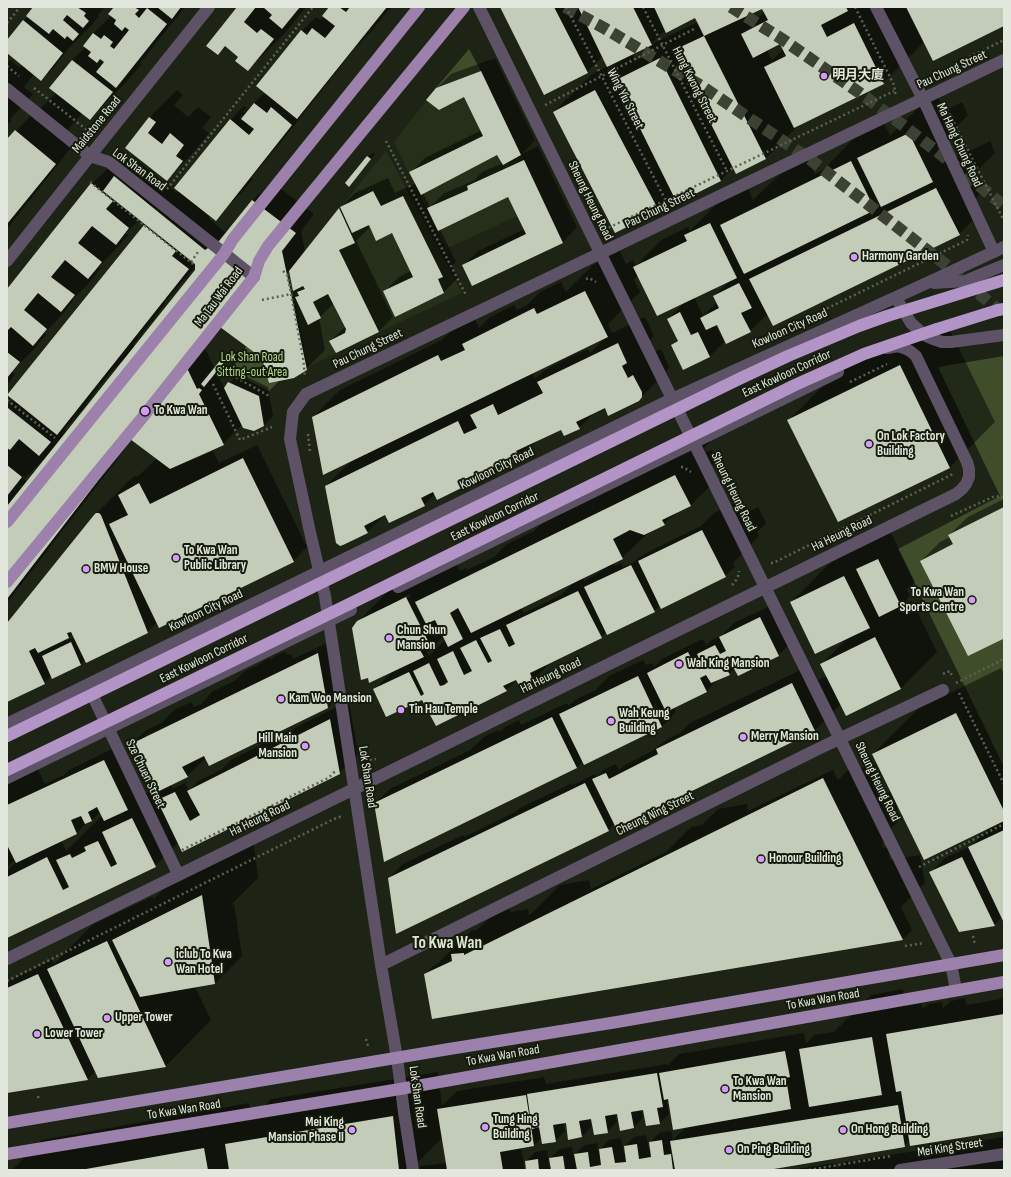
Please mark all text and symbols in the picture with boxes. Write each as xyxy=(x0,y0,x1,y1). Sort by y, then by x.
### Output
street label: Hung Kwong Street xyxy=(668,44,720,126)
street label: Pau Chung Street xyxy=(915,47,989,93)
street label: Wing Yiu Street xyxy=(603,66,647,132)
place label: 明月大廈 xyxy=(832,68,884,84)
marker: 明月大廈 xyxy=(819,71,829,81)
street label: Maidstone Road xyxy=(69,93,125,157)
street label: Ma Hang Chung Road xyxy=(933,100,985,190)
street label: Lok Shan Road xyxy=(109,145,169,195)
street label: Sheung Heung Road xyxy=(564,159,616,243)
street label: Pau Chung Street xyxy=(623,185,697,233)
place label: Harmony Garden xyxy=(862,249,939,265)
marker: Harmony Garden xyxy=(849,252,859,262)
street label: Ma Tau Wai Road xyxy=(191,264,247,330)
street label: Kowloon City Road xyxy=(750,305,830,353)
street label: Pau Chung Street xyxy=(331,325,405,373)
street label: East Kowloon Corridor xyxy=(740,347,834,401)
park label: Lok Shan Road Sitting-out Area xyxy=(217,350,287,381)
place label: To Kwa Wan xyxy=(154,403,207,419)
marker: To Kwa Wan xyxy=(139,405,151,417)
place label: On Lok Factory Building xyxy=(877,429,945,460)
marker: On Lok Factory Building xyxy=(864,439,874,449)
street label: Kowloon City Road xyxy=(457,444,537,494)
street label: Sheung Heung Road xyxy=(707,450,759,534)
street label: East Kowloon Corridor xyxy=(448,489,542,545)
street label: Ha Heung Road xyxy=(809,513,875,555)
place label: To Kwa Wan Public Library xyxy=(184,543,246,574)
marker: To Kwa Wan Public Library xyxy=(171,553,181,563)
place label: BMW House xyxy=(94,561,148,577)
marker: BMW House xyxy=(81,564,91,574)
place label: To Kwa Wan Sports Centre xyxy=(900,585,964,616)
street label: Kowloon City Road xyxy=(166,586,246,636)
marker: To Kwa Wan Sports Centre xyxy=(967,595,977,605)
place label: Chun Shun Mansion xyxy=(397,623,446,654)
street label: East Kowloon Corridor xyxy=(157,631,251,687)
marker: Chun Shun Mansion xyxy=(384,633,394,643)
street label: Ha Heung Road xyxy=(518,655,584,697)
place label: Wah King Mansion xyxy=(687,656,770,672)
marker: Wah King Mansion xyxy=(674,659,684,669)
place label: Kam Woo Mansion xyxy=(289,691,372,707)
marker: Kam Woo Mansion xyxy=(276,694,286,704)
place label: Tin Hau Temple xyxy=(409,702,478,718)
marker: Tin Hau Temple xyxy=(396,705,406,715)
place label: Wah Keung Building xyxy=(619,706,669,737)
marker: Wah Keung Building xyxy=(606,716,616,726)
place label: Merry Mansion xyxy=(751,729,819,745)
place label: Hill Main Mansion xyxy=(258,731,297,762)
marker: Merry Mansion xyxy=(738,732,748,742)
street label: Sze Chuen Street xyxy=(122,737,168,811)
street label: Sheung Heung Road xyxy=(851,740,903,824)
marker: Hill Main Mansion xyxy=(300,741,310,751)
street label: Lok Shan Road xyxy=(354,745,380,809)
street label: Cheung Ning Street xyxy=(614,788,696,840)
street label: Ha Heung Road xyxy=(227,798,293,840)
place label: Honour Building xyxy=(769,851,841,867)
marker: Honour Building xyxy=(756,854,766,864)
district label: To Kwa Wan xyxy=(412,934,482,954)
place label: iclub To Kwa Wan Hotel xyxy=(176,947,232,978)
marker: iclub To Kwa Wan Hotel xyxy=(163,957,173,967)
street label: To Kwa Wan Road xyxy=(785,986,861,1014)
place label: Upper Tower xyxy=(115,1010,172,1026)
marker: Upper Tower xyxy=(102,1013,112,1023)
place label: Lower Tower xyxy=(45,1026,103,1042)
marker: Lower Tower xyxy=(32,1029,42,1039)
street label: To Kwa Wan Road xyxy=(465,1042,541,1070)
street label: Lok Shan Road xyxy=(405,1065,429,1129)
place label: To Kwa Wan Mansion xyxy=(733,1074,786,1105)
marker: To Kwa Wan Mansion xyxy=(720,1084,730,1094)
street label: To Kwa Wan Road xyxy=(146,1096,222,1124)
place label: Tung Hing Building xyxy=(493,1112,538,1143)
place label: Mei King Mansion Phase II xyxy=(268,1115,344,1146)
marker: Tung Hing Building xyxy=(480,1122,490,1132)
place label: On Hong Building xyxy=(851,1122,928,1138)
marker: Mei King Mansion Phase II xyxy=(347,1125,357,1135)
marker: On Hong Building xyxy=(838,1125,848,1135)
street label: Mei King Street xyxy=(916,1135,984,1161)
place label: On Ping Building xyxy=(737,1142,810,1158)
marker: On Ping Building xyxy=(724,1145,734,1155)

